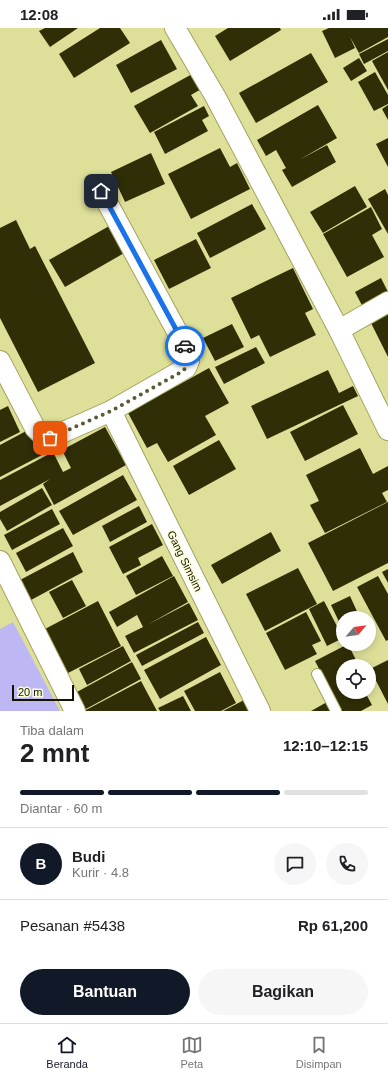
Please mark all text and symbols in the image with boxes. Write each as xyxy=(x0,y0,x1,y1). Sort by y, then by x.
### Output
text: 12:08 xyxy=(20,6,58,23)
pin xyxy=(84,174,118,208)
icon: home xyxy=(90,180,112,202)
courier xyxy=(165,326,205,366)
icon: car xyxy=(174,335,196,357)
pin xyxy=(33,421,67,455)
icon: bag xyxy=(39,427,61,449)
street label: Gang Simsim xyxy=(165,529,205,593)
north arrow xyxy=(336,611,376,651)
map controls xyxy=(336,611,376,699)
button: locate xyxy=(336,659,376,699)
scale bar xyxy=(12,683,74,702)
text: 20 m xyxy=(18,686,42,698)
text: Tiba dalam xyxy=(20,723,84,738)
text: 12:10–12:15 xyxy=(283,737,368,754)
text: 2 mnt xyxy=(20,738,89,768)
text: Diantar · 60 m xyxy=(20,801,102,816)
button: chat xyxy=(274,843,316,885)
button: phone xyxy=(326,843,368,885)
text: Budi xyxy=(72,848,105,865)
text: B xyxy=(36,855,46,872)
text: Kurir · 4.8 xyxy=(72,865,129,880)
text: Pesanan #5438 xyxy=(20,917,125,934)
text: Rp 61,200 xyxy=(298,917,368,934)
button: Bantuan xyxy=(20,969,190,1015)
button: Bagikan xyxy=(198,969,368,1015)
tab: Beranda xyxy=(46,1034,88,1070)
tab: Peta xyxy=(181,1034,203,1070)
tab: Disimpan xyxy=(296,1034,342,1070)

